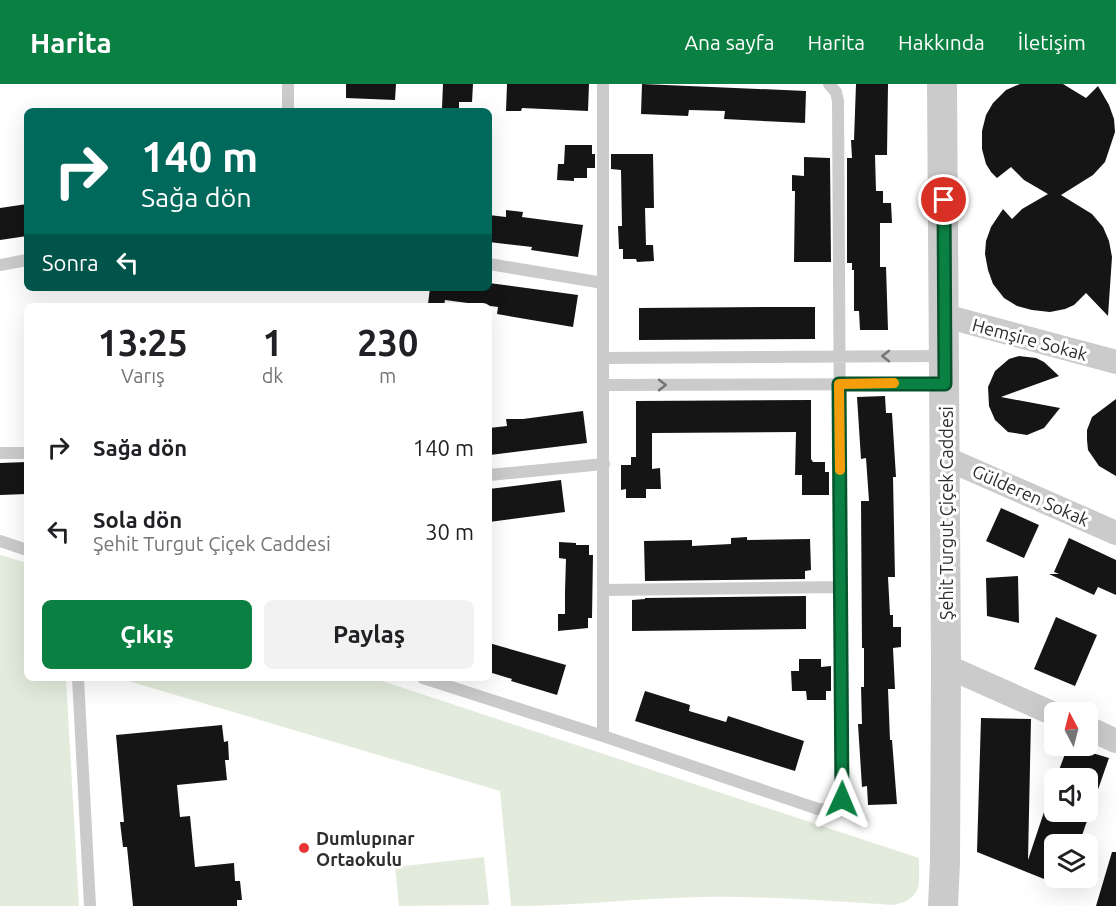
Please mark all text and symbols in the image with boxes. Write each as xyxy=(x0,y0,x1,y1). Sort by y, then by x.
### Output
text: Harita xyxy=(30,27,112,58)
text: Ana sayfa xyxy=(684,30,775,54)
text: Harita xyxy=(808,30,865,54)
text: Hakkında xyxy=(898,30,985,54)
text: İletişim xyxy=(1018,30,1086,54)
icon: right xyxy=(42,132,120,210)
text: 140 m xyxy=(141,133,258,180)
pin xyxy=(918,174,969,225)
text: Sağa dön xyxy=(141,182,252,212)
icon: arrive xyxy=(927,183,960,216)
icon: left xyxy=(111,246,144,279)
text: Sonra xyxy=(42,250,99,275)
street label: Hemşire Sokak xyxy=(970,314,1090,364)
text: 13:25 xyxy=(98,322,188,363)
text: 1 xyxy=(262,322,283,363)
text: 230 xyxy=(357,322,418,363)
one-way arrow xyxy=(882,350,891,362)
text: Varış xyxy=(121,364,165,387)
text: dk xyxy=(262,364,283,387)
text: m xyxy=(379,364,396,387)
one-way arrow xyxy=(657,379,666,391)
street label: Şehit Turgut Çiçek Caddesi xyxy=(936,406,956,620)
icon: right xyxy=(42,431,75,464)
text: Sağa dön xyxy=(93,435,187,460)
text: 140 m xyxy=(413,435,474,460)
street label: Gülderen Sokak xyxy=(969,460,1093,530)
text: Sola dön xyxy=(93,507,182,532)
icon: left xyxy=(42,515,75,548)
text: 30 m xyxy=(425,519,474,544)
text: Şehit Turgut Çiçek Caddesi xyxy=(93,532,331,555)
button: Çıkış xyxy=(42,600,252,669)
button: Paylaş xyxy=(264,600,474,669)
north arrow xyxy=(1044,702,1098,756)
map controls xyxy=(1044,702,1098,888)
position arrow xyxy=(810,767,874,831)
button: sound xyxy=(1044,768,1098,822)
place label: Dumlupınar Ortaokulu xyxy=(316,828,415,869)
button: layers xyxy=(1044,834,1098,888)
marker: Dumlupınar Ortaokulu xyxy=(297,841,311,855)

